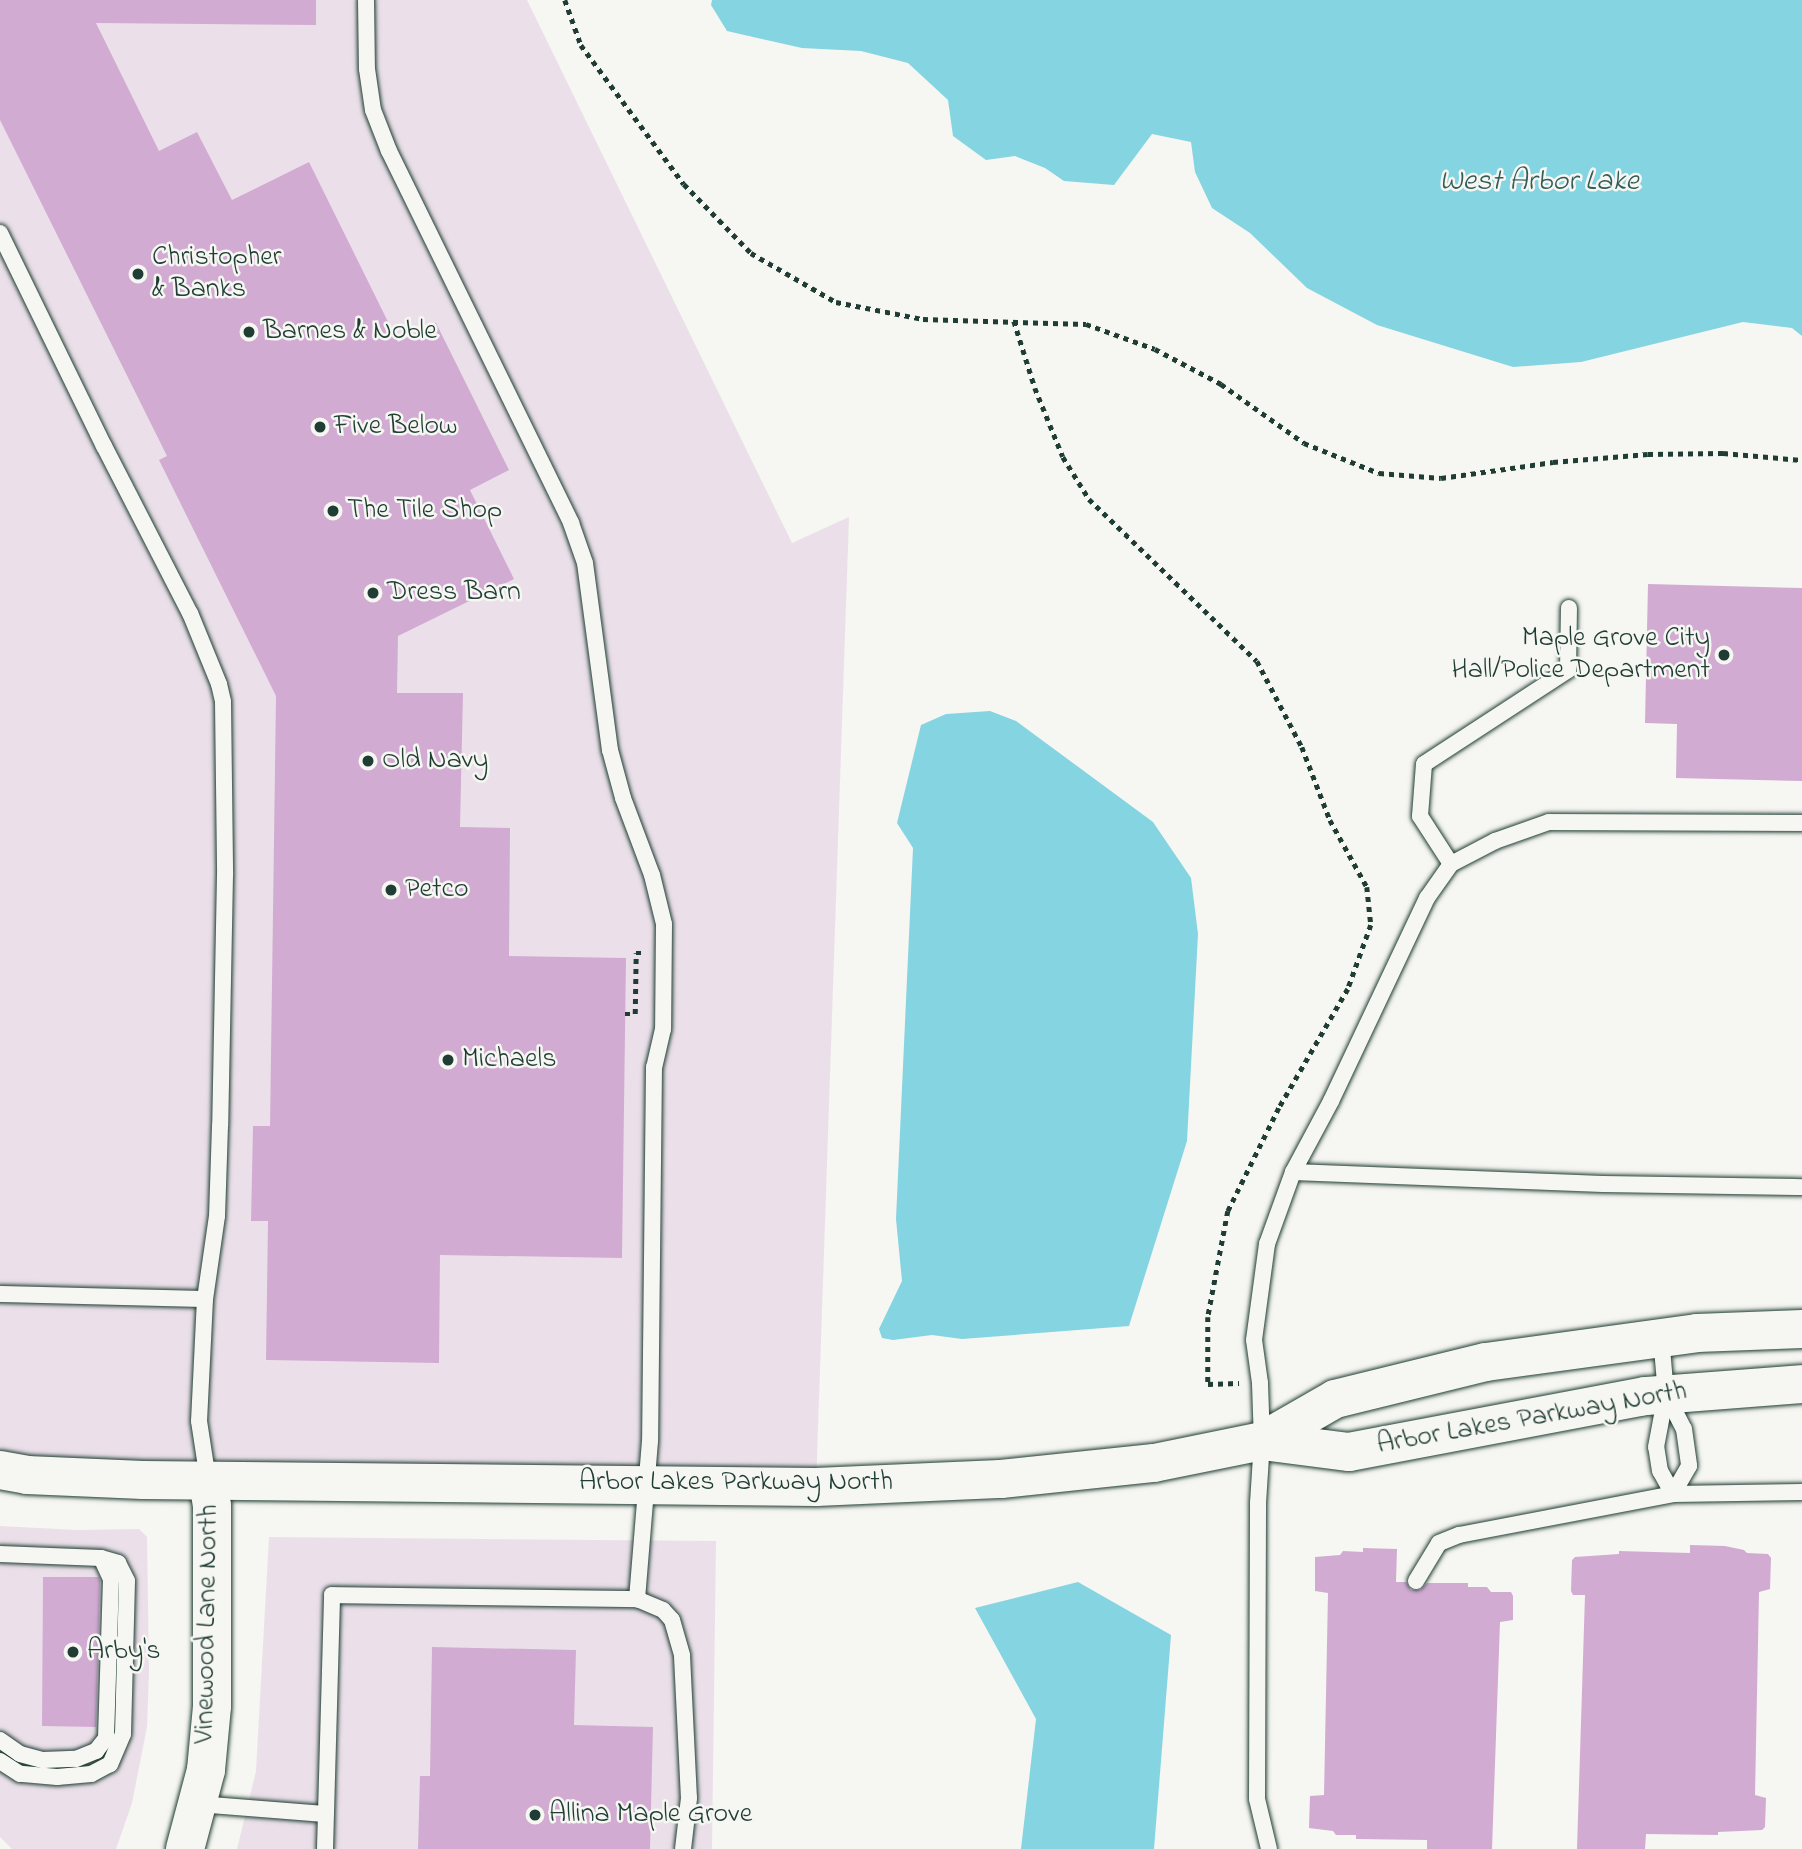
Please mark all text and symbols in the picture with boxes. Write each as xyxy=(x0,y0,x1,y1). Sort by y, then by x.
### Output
water label: West Arbor Lake xyxy=(1439,164,1639,200)
place label: Christopher & Banks xyxy=(152,241,282,307)
marker: Christopher & Banks xyxy=(130,266,146,282)
place label: Barnes & Noble xyxy=(263,315,437,349)
marker: Barnes & Noble xyxy=(241,324,257,340)
place label: Five Below xyxy=(334,410,457,444)
marker: Five Below xyxy=(312,419,328,435)
place label: The Tile Shop xyxy=(347,494,502,528)
marker: The Tile Shop xyxy=(325,503,341,519)
place label: Dress Barn xyxy=(387,576,521,610)
marker: Dress Barn xyxy=(365,585,381,601)
place label: Maple Grove City Hall/Police Department xyxy=(1452,622,1710,688)
marker: Maple Grove City Hall/Police Department xyxy=(1716,647,1732,663)
place label: Old Navy xyxy=(382,744,488,778)
marker: Old Navy xyxy=(360,753,376,769)
place label: Petco xyxy=(405,873,468,907)
marker: Petco xyxy=(383,882,399,898)
place label: Michaels xyxy=(462,1043,556,1077)
marker: Michaels xyxy=(440,1052,456,1068)
street label: Arbor Lakes Parkway North xyxy=(1374,1375,1690,1463)
street label: Arbor Lakes Parkway North xyxy=(579,1466,893,1500)
street label: Vinewood Lane North xyxy=(189,1504,227,1744)
place label: Arby's xyxy=(87,1635,160,1669)
marker: Arby's xyxy=(65,1644,81,1660)
place label: Allina Maple Grove xyxy=(549,1798,752,1832)
marker: Allina Maple Grove xyxy=(527,1807,543,1823)

